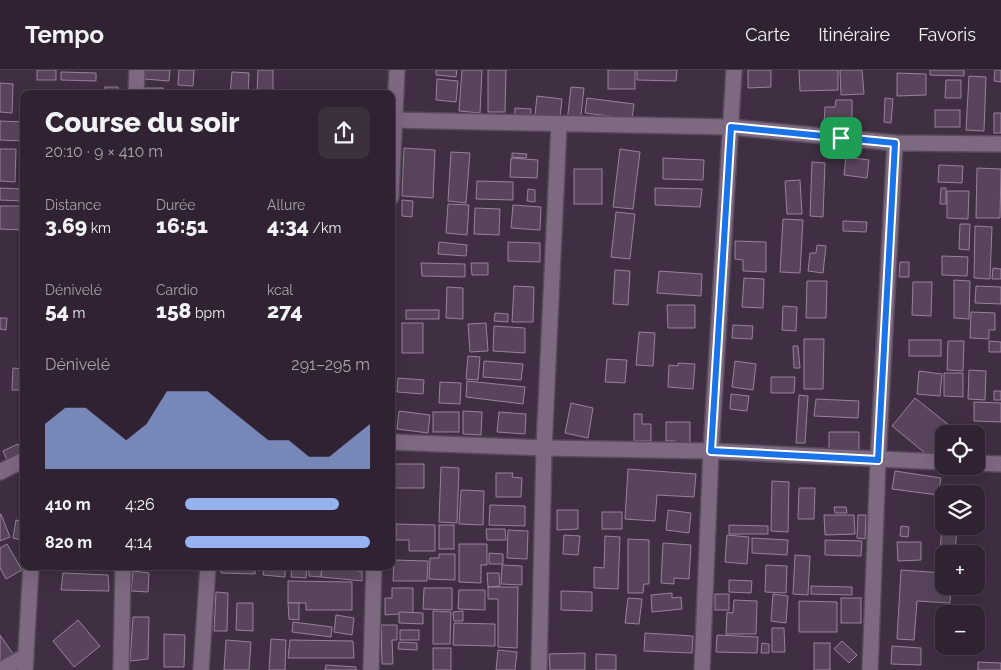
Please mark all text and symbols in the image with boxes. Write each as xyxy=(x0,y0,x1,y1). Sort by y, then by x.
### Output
text: Tempo xyxy=(25,20,104,49)
text: Carte xyxy=(745,24,790,45)
text: Itinéraire xyxy=(818,24,890,45)
text: Favoris xyxy=(918,24,976,45)
text: Course du soir xyxy=(45,106,240,139)
button: share xyxy=(318,107,370,159)
pin xyxy=(820,117,862,159)
icon: arrive xyxy=(827,124,855,152)
text: 20:10 · 9 × 410 m xyxy=(45,142,163,161)
text: Distance xyxy=(45,197,101,213)
text: Durée xyxy=(156,197,195,213)
text: Allure xyxy=(267,197,305,213)
text: 3.69 xyxy=(45,213,87,238)
text: 16:51 xyxy=(156,213,208,238)
text: 4:34 xyxy=(267,213,309,238)
text: km xyxy=(87,220,111,236)
text: /km xyxy=(309,220,341,236)
text: Dénivelé xyxy=(45,282,102,298)
text: Cardio xyxy=(156,282,198,298)
text: kcal xyxy=(267,282,293,298)
text: 54 xyxy=(45,298,69,323)
text: 158 xyxy=(156,298,191,323)
text: 274 xyxy=(267,298,303,323)
text: m xyxy=(69,305,85,321)
text: bpm xyxy=(191,305,225,321)
text: Dénivelé xyxy=(45,355,110,374)
text: 291–295 m xyxy=(291,355,370,374)
map controls xyxy=(935,425,985,655)
button: locate xyxy=(935,425,985,475)
button: layers xyxy=(935,485,985,535)
text: 410 m xyxy=(45,495,91,514)
text: 4:26 xyxy=(125,495,155,514)
text: 820 m xyxy=(45,533,92,552)
text: 4:14 xyxy=(125,533,152,552)
button: + xyxy=(935,545,985,595)
button: − xyxy=(935,605,985,655)

